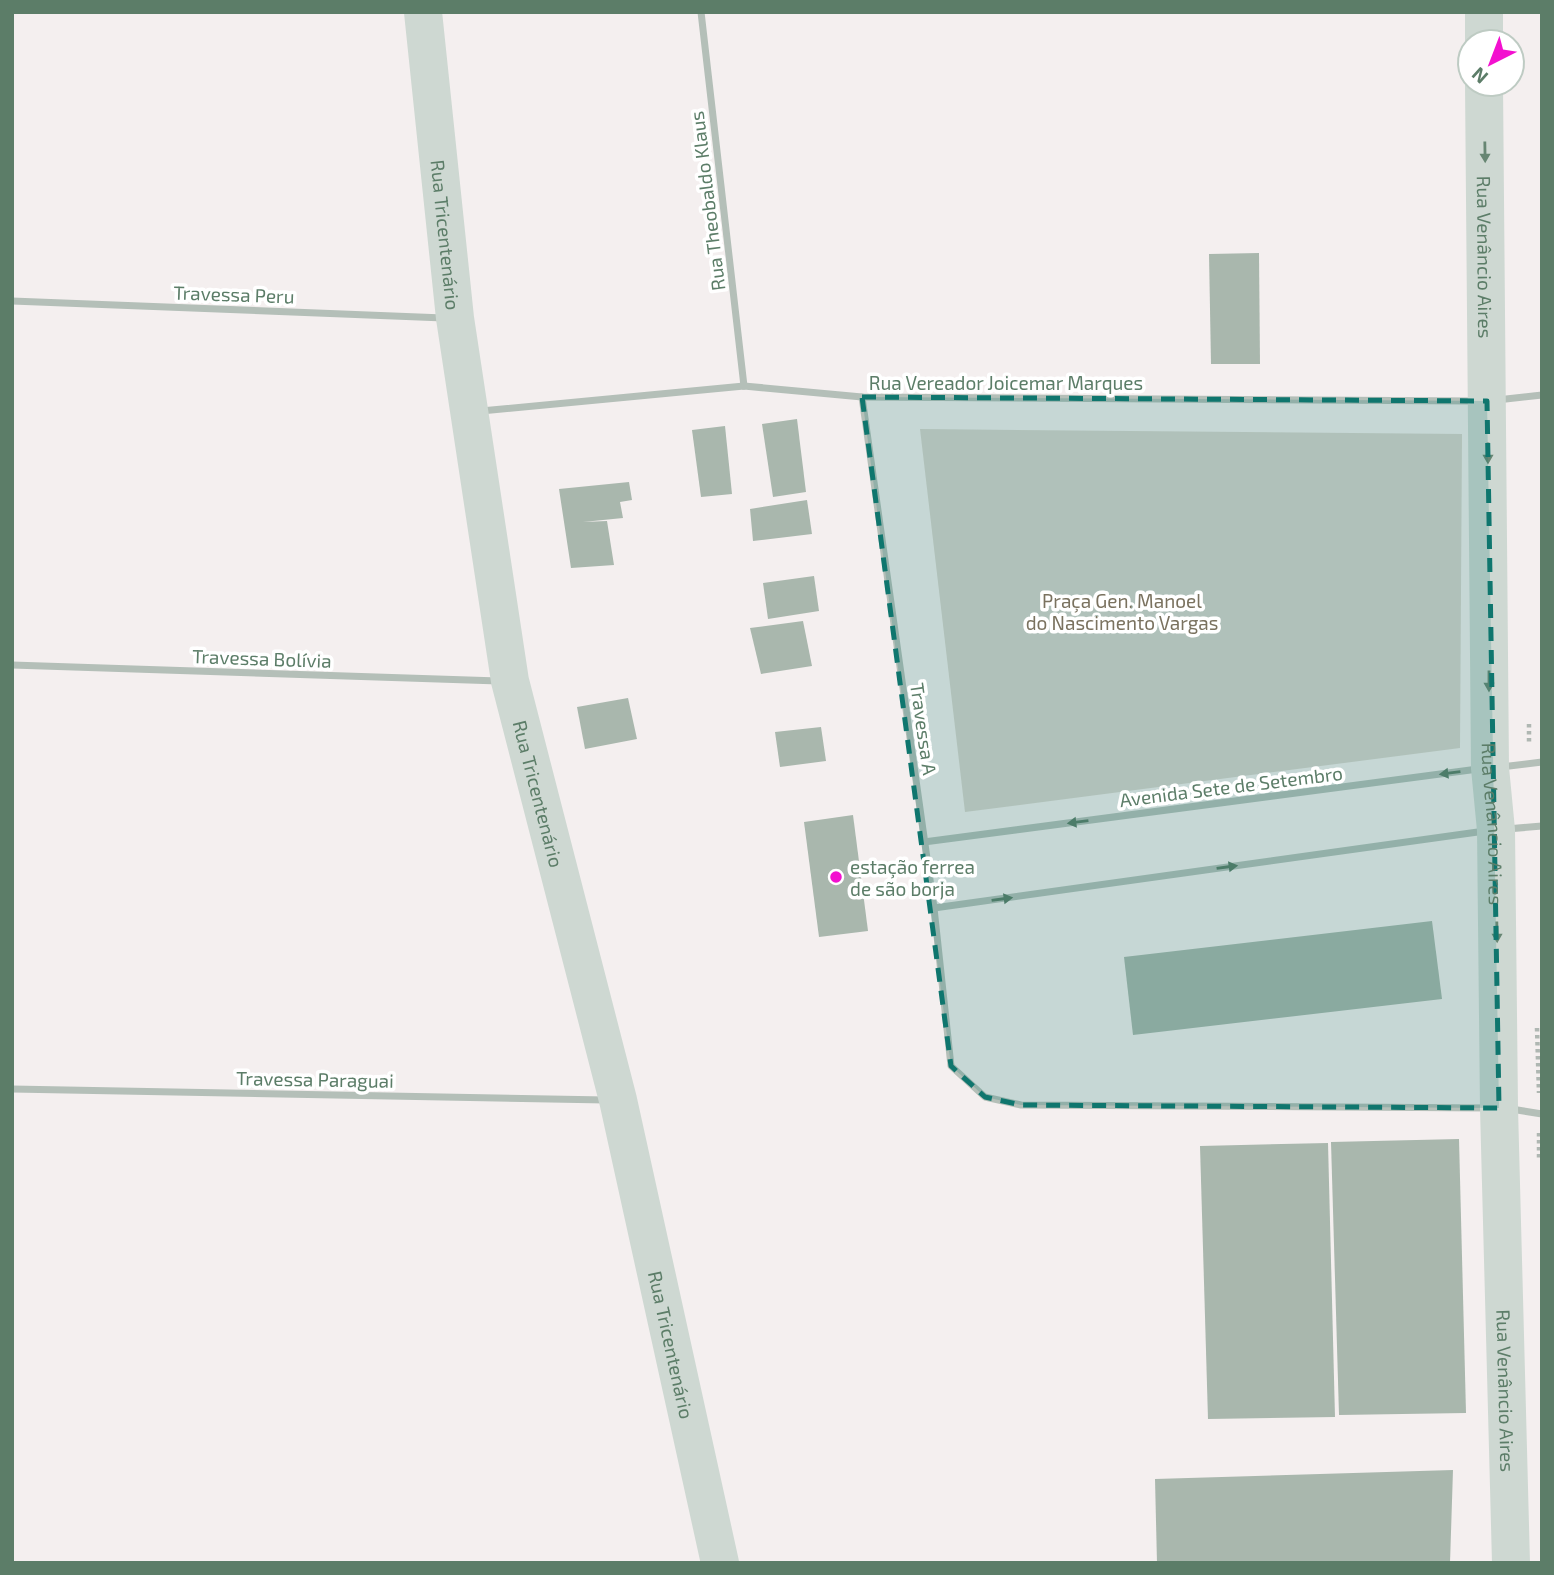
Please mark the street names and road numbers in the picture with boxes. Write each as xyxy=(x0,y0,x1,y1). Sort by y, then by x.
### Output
street label: Rua Theobaldo Klaus xyxy=(685,110,729,292)
street label: Rua Tricentenário xyxy=(427,159,466,311)
street label: Rua Venâncio Aires xyxy=(1473,176,1498,338)
street label: Travessa Peru xyxy=(173,280,295,308)
street label: Rua Vereador Joicemar Marques xyxy=(869,371,1143,394)
street label: Travessa Bolívia xyxy=(192,644,332,672)
street label: Travessa A xyxy=(906,681,942,777)
street label: Rua Tricentenário xyxy=(509,718,569,869)
street label: Rua Venâncio Aires xyxy=(1478,742,1508,905)
street label: Avenida Sete de Setembro xyxy=(1118,761,1344,811)
street label: Travessa Paraguai xyxy=(236,1066,394,1092)
street label: Rua Tricentenário xyxy=(644,1268,699,1421)
street label: Rua Venâncio Aires xyxy=(1493,1309,1520,1472)

